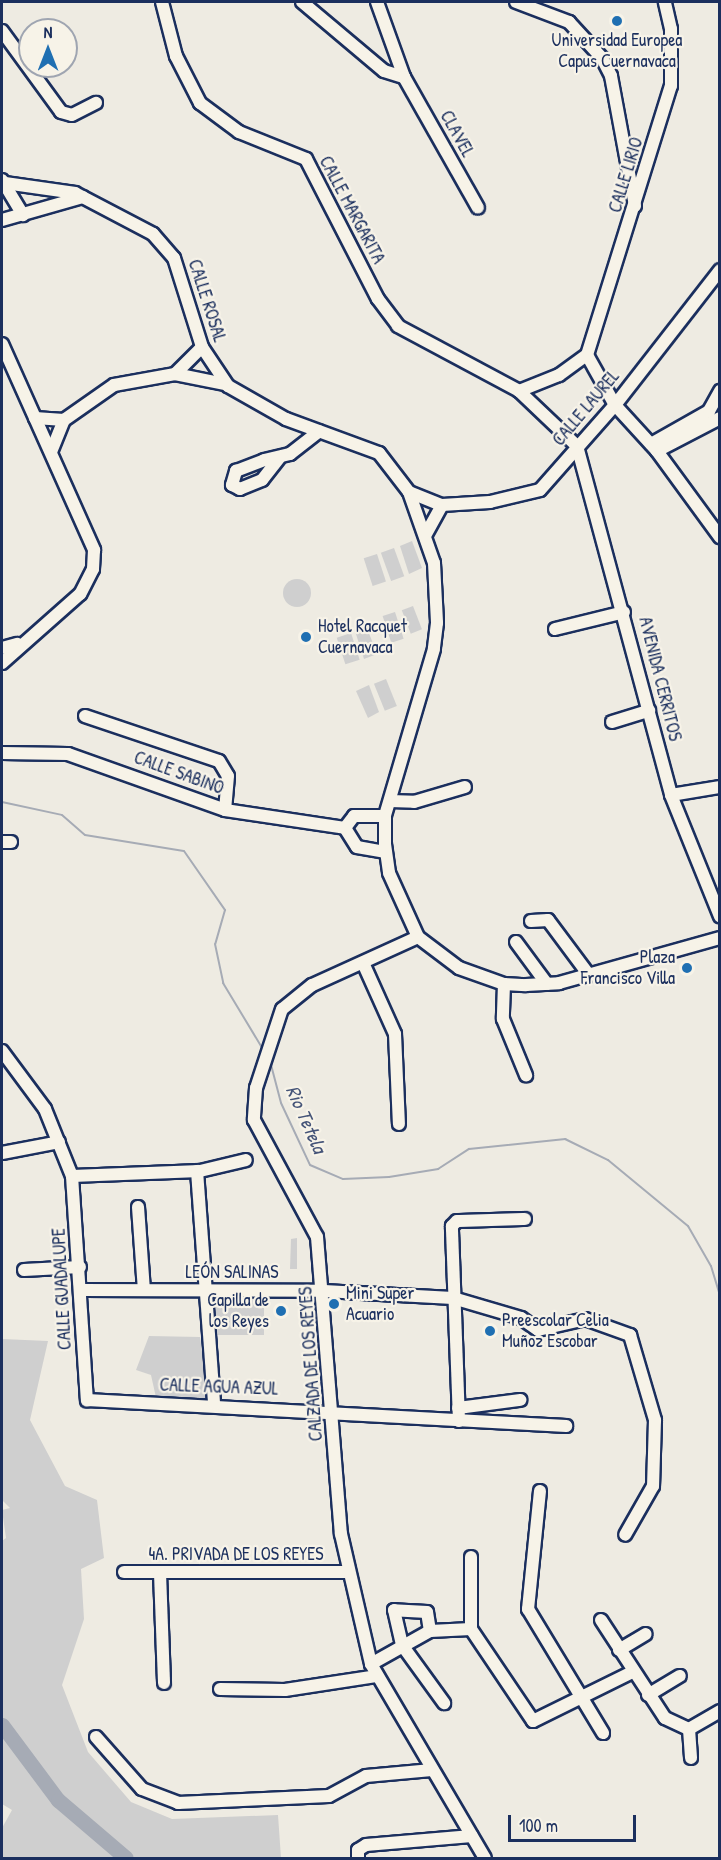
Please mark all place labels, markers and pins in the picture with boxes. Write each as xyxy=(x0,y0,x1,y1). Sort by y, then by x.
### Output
marker: Universidad Europea Capus Cuernavaca xyxy=(610,14,624,28)
place label: Universidad Europea Capus Cuernavaca xyxy=(552,30,682,72)
place label: Hotel Racquet Cuernavaca xyxy=(318,616,407,658)
marker: Hotel Racquet Cuernavaca xyxy=(299,630,313,644)
place label: Plaza Francisco Villa xyxy=(581,947,675,990)
marker: Plaza Francisco Villa xyxy=(680,961,694,975)
place label: Mini Super Acuario xyxy=(346,1283,414,1326)
place label: Capilla de los Reyes xyxy=(207,1290,269,1332)
marker: Mini Super Acuario xyxy=(327,1297,341,1311)
marker: Capilla de los Reyes xyxy=(274,1304,288,1318)
place label: Preescolar Celia Muñoz Escobar xyxy=(502,1310,609,1352)
marker: Preescolar Celia Muñoz Escobar xyxy=(483,1324,497,1338)

